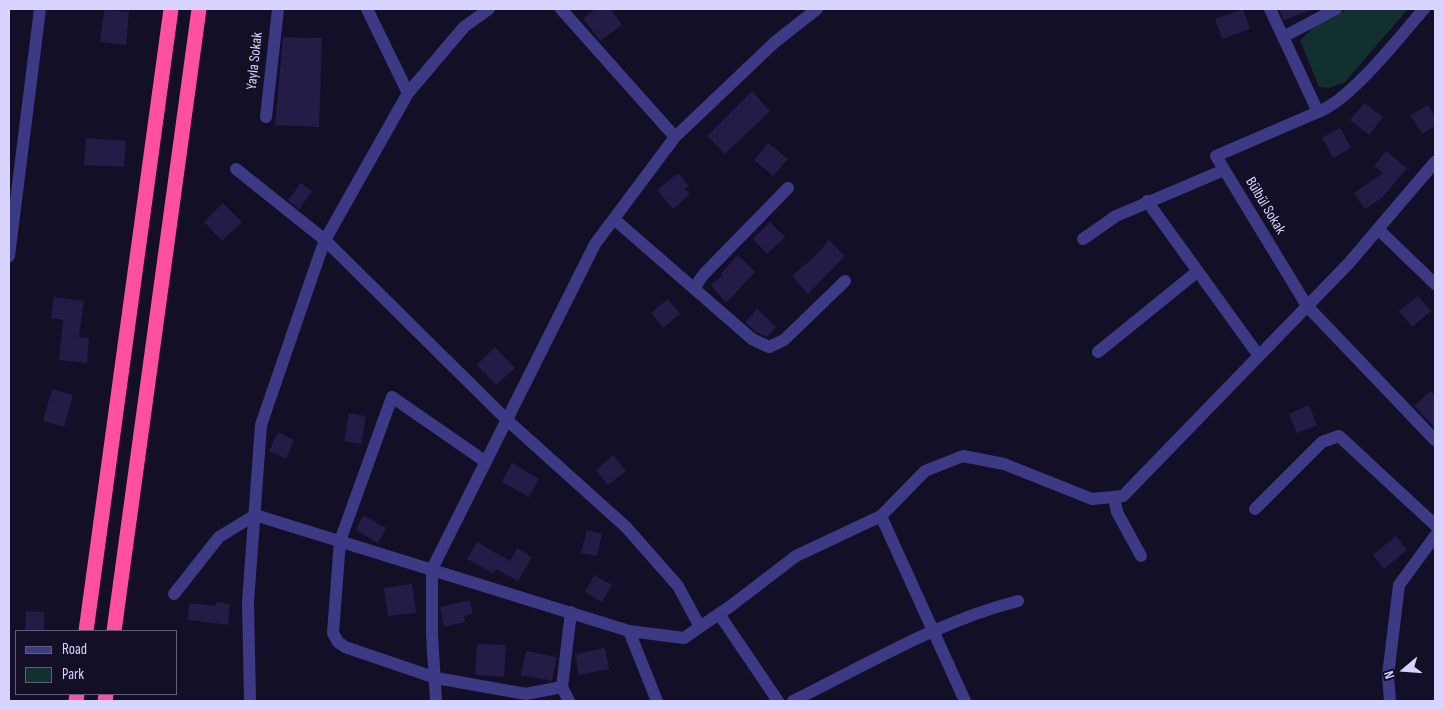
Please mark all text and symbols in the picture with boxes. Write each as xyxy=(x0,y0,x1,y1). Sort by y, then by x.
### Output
street label: Yayla Sokak xyxy=(243,31,267,91)
street label: Bülbül Sokak xyxy=(1241,174,1289,238)
legend xyxy=(15,630,178,695)
text: Road xyxy=(62,640,87,659)
north arrow xyxy=(1379,645,1429,695)
text: Park xyxy=(62,665,84,684)
text: N xyxy=(1380,669,1399,681)

